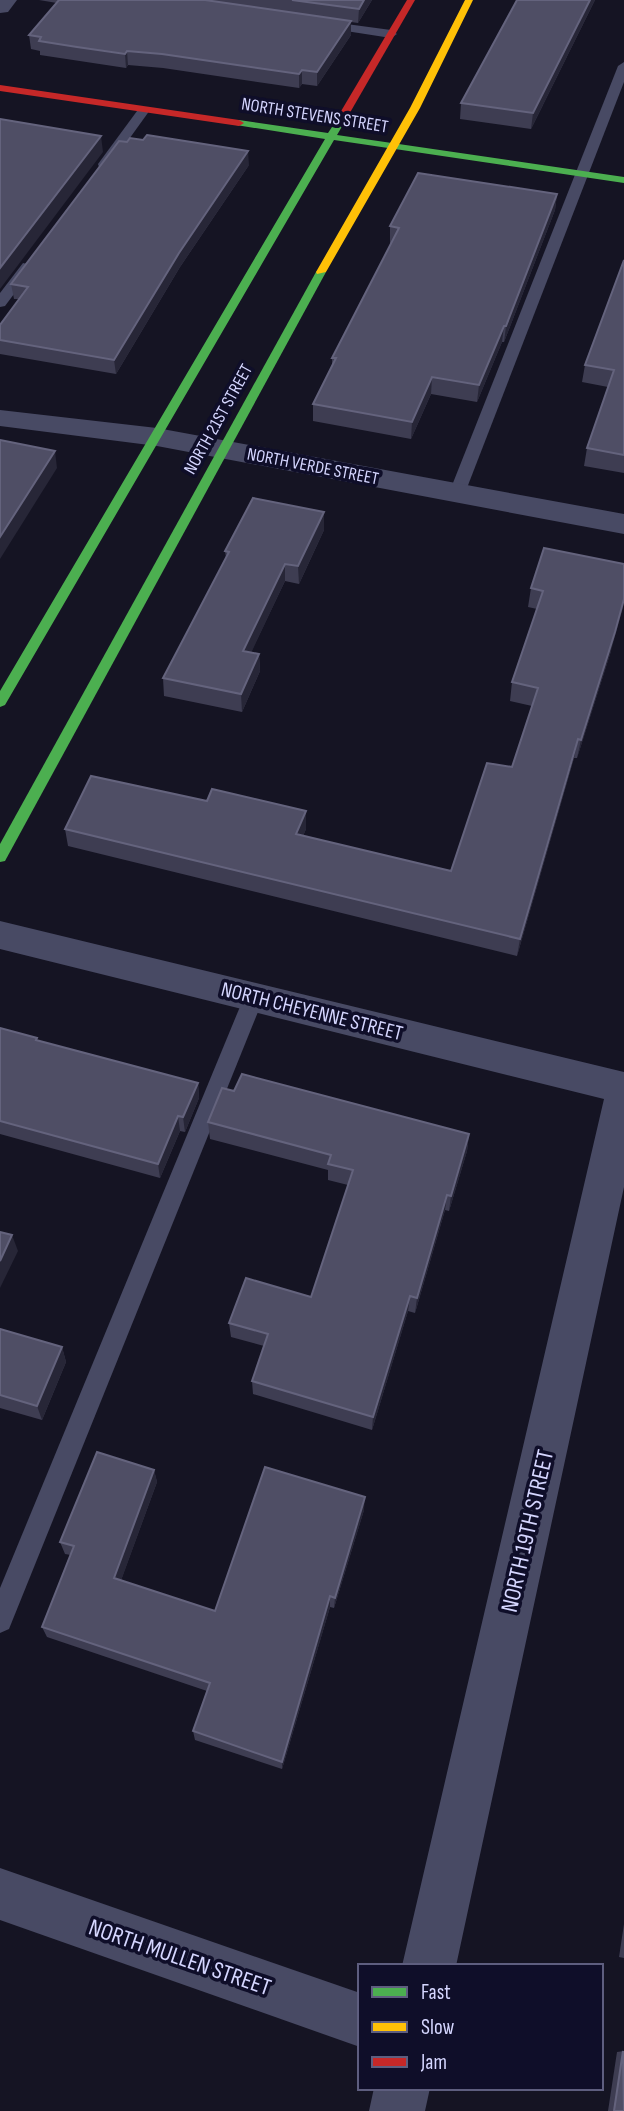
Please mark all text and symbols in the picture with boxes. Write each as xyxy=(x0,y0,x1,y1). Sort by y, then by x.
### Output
street label: NORTH STEVENS STREET xyxy=(240,94,390,137)
street label: NORTH 21ST STREET xyxy=(180,361,257,478)
street label: NORTH VERDE STREET xyxy=(245,443,381,490)
street label: NORTH CHEYENNE STREET xyxy=(219,977,406,1046)
street label: NORTH 19TH STREET xyxy=(495,1447,560,1615)
street label: NORTH MULLEN STREET xyxy=(85,1913,275,2002)
legend xyxy=(358,1964,603,2090)
text: Fast xyxy=(421,1980,451,2005)
text: Slow xyxy=(421,2015,455,2040)
text: Jam xyxy=(420,2050,447,2075)

